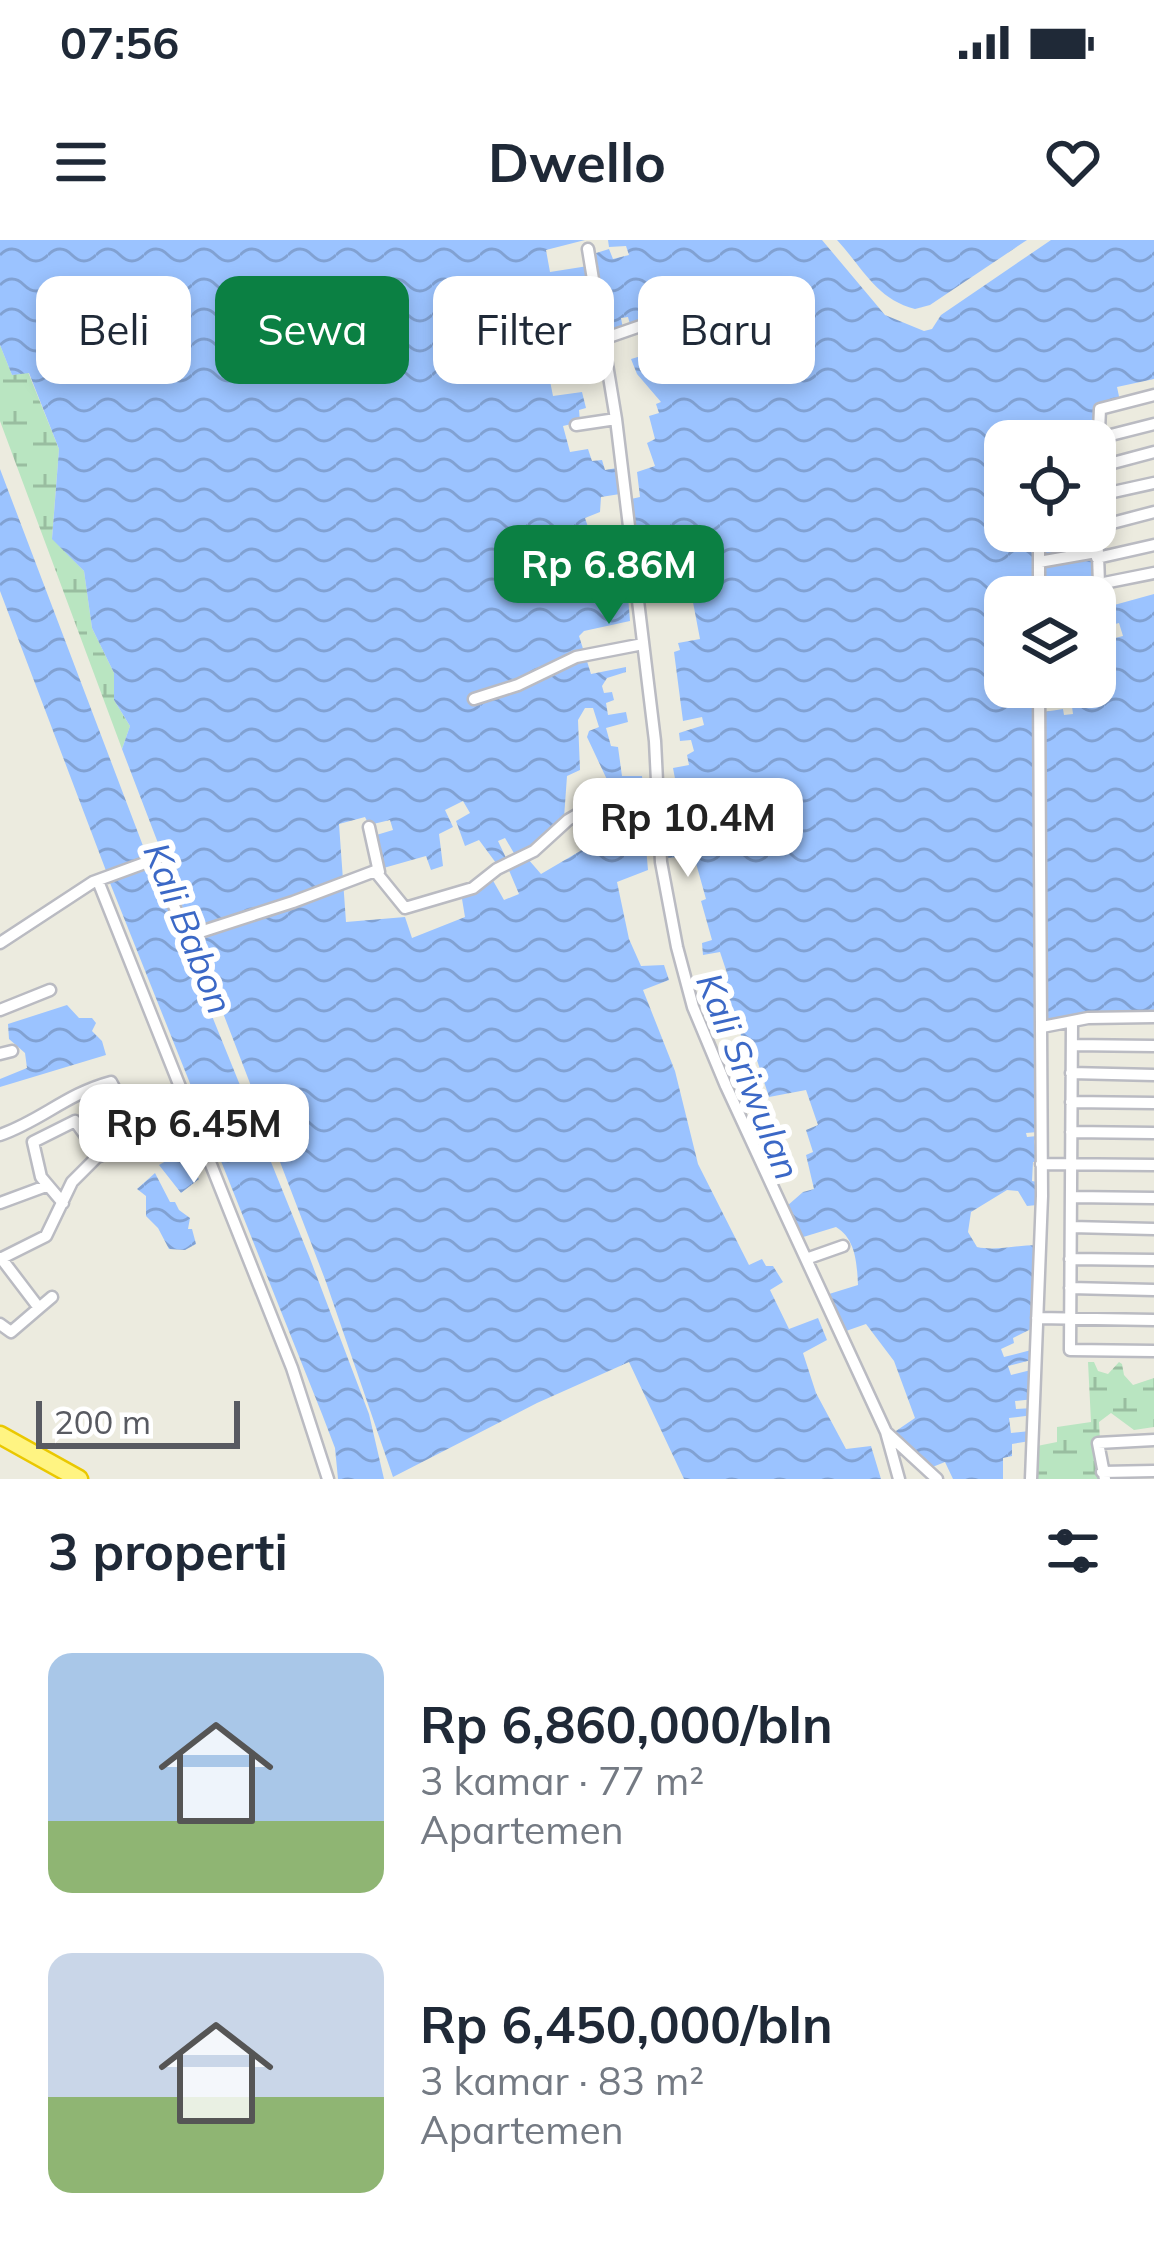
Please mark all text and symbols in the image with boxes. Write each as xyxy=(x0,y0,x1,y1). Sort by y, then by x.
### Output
text: 07:56 xyxy=(60,14,179,70)
text: Dwello xyxy=(488,128,666,196)
icon: menu xyxy=(48,129,114,195)
icon: heart xyxy=(1040,129,1106,195)
chip: Beli xyxy=(36,276,191,384)
chip: Sewa xyxy=(215,276,409,384)
chip: Filter xyxy=(433,276,614,384)
chip: Baru xyxy=(638,276,815,384)
map controls xyxy=(984,420,1116,708)
button: locate xyxy=(984,420,1116,552)
pin: Rp 6.86M xyxy=(485,525,733,627)
text: Rp 6.86M xyxy=(521,539,697,588)
button: layers xyxy=(984,576,1116,708)
pin: Rp 10.4M xyxy=(564,778,812,880)
text: Rp 10.4M xyxy=(600,792,776,841)
water label: Kali Babon xyxy=(134,836,244,1020)
water label: Kali Sriwulan xyxy=(687,966,811,1186)
pin: Rp 6.45M xyxy=(70,1084,318,1186)
text: Rp 6.45M xyxy=(106,1098,282,1147)
scale bar xyxy=(36,1395,240,1448)
text: 200 m xyxy=(54,1401,151,1442)
icon: filters xyxy=(1040,1518,1106,1584)
text: 3 properti xyxy=(48,1519,288,1583)
text: Rp 6,860,000/bln xyxy=(420,1692,833,1756)
icon: home xyxy=(144,1701,288,1845)
text: 3 kamar · 77 m² xyxy=(420,1756,704,1805)
text: Apartemen xyxy=(420,1805,624,1854)
text: Rp 6,450,000/bln xyxy=(420,1992,833,2056)
icon: home xyxy=(144,2001,288,2145)
text: 3 kamar · 83 m² xyxy=(420,2056,704,2105)
text: Apartemen xyxy=(420,2105,624,2154)

